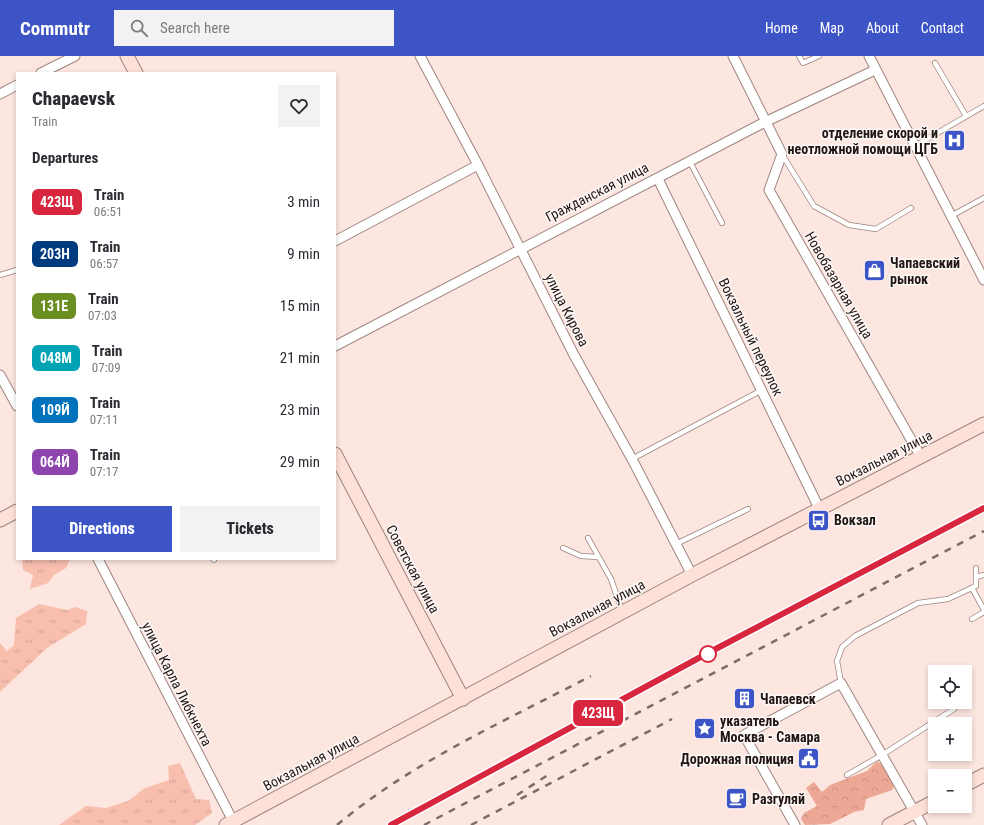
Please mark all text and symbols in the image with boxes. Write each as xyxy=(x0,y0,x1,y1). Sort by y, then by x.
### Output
search box xyxy=(114,10,394,46)
text: Commutr xyxy=(20,17,90,40)
icon: search xyxy=(128,17,150,39)
text: Search here xyxy=(160,19,230,37)
text: Home xyxy=(765,20,798,36)
text: Map xyxy=(820,20,844,36)
text: About xyxy=(866,20,899,36)
text: Contact xyxy=(921,20,964,36)
button: heart xyxy=(278,85,320,127)
text: Chapaevsk xyxy=(32,87,115,110)
text: Train xyxy=(32,114,58,129)
place label: отделение скорой и неотложной помощи ЦГБ xyxy=(788,125,938,157)
hospital icon: отделение скорой и неотложной помощи ЦГБ xyxy=(941,128,967,154)
text: Departures xyxy=(32,149,98,167)
street label: Гражданская улица xyxy=(543,159,651,225)
text: Train xyxy=(94,186,124,204)
text: 3 min xyxy=(287,193,320,211)
text: 423Щ xyxy=(40,194,74,210)
text: 06:51 xyxy=(94,204,122,219)
street label: Новобазарная улица xyxy=(802,229,876,341)
text: Train xyxy=(90,238,120,256)
text: 9 min xyxy=(287,245,320,263)
text: 203Н xyxy=(40,246,70,262)
place label: Чапаевский рынок xyxy=(890,255,960,287)
text: 06:57 xyxy=(90,256,119,271)
shop icon: Чапаевский рынок xyxy=(861,258,887,284)
street label: улица Кирова xyxy=(542,271,592,349)
street label: Вокзальный переулок xyxy=(716,276,787,399)
text: Train xyxy=(88,290,119,308)
text: 15 min xyxy=(280,297,320,315)
text: 131Е xyxy=(40,298,68,314)
text: 07:03 xyxy=(88,308,117,323)
text: Train xyxy=(92,342,122,360)
text: 21 min xyxy=(280,349,320,367)
text: 048М xyxy=(40,350,72,366)
text: 07:09 xyxy=(92,360,121,375)
text: Train xyxy=(90,394,120,412)
text: 23 min xyxy=(280,401,320,419)
text: 109Й xyxy=(40,402,70,418)
text: 07:11 xyxy=(90,412,118,427)
street label: Вокзальная улица xyxy=(833,427,935,489)
text: Train xyxy=(90,446,120,464)
text: 29 min xyxy=(280,453,320,471)
text: 064Й xyxy=(40,454,70,470)
text: 07:17 xyxy=(90,464,118,479)
button: Directions xyxy=(32,506,172,552)
button: Tickets xyxy=(180,506,320,552)
bus stop icon: Вокзал xyxy=(805,507,831,533)
place label: Вокзал xyxy=(834,512,876,528)
street label: Советская улица xyxy=(383,522,443,616)
street label: Вокзальная улица xyxy=(547,576,647,640)
street label: улица Карла Либкнехта xyxy=(139,619,215,749)
unlabelled marker xyxy=(699,645,717,663)
map controls xyxy=(928,665,972,813)
button: locate xyxy=(928,665,972,709)
building icon: Чапаевск xyxy=(731,686,757,712)
place label: Чапаевск xyxy=(760,691,816,707)
line badge: 423Щ xyxy=(570,700,626,726)
text: 423Щ xyxy=(581,705,615,721)
place label: указатель Москва - Самара xyxy=(720,713,821,745)
place icon: указатель Москва - Самара xyxy=(691,716,717,742)
button: + xyxy=(928,717,972,761)
street label: Вокзальная улица xyxy=(261,730,361,794)
public building icon: Дорожная полиция xyxy=(796,746,822,772)
place label: Дорожная полиция xyxy=(681,751,794,767)
button: − xyxy=(928,769,972,813)
cafe icon: Разгуляй xyxy=(724,786,750,812)
place label: Разгуляй xyxy=(752,791,805,807)

